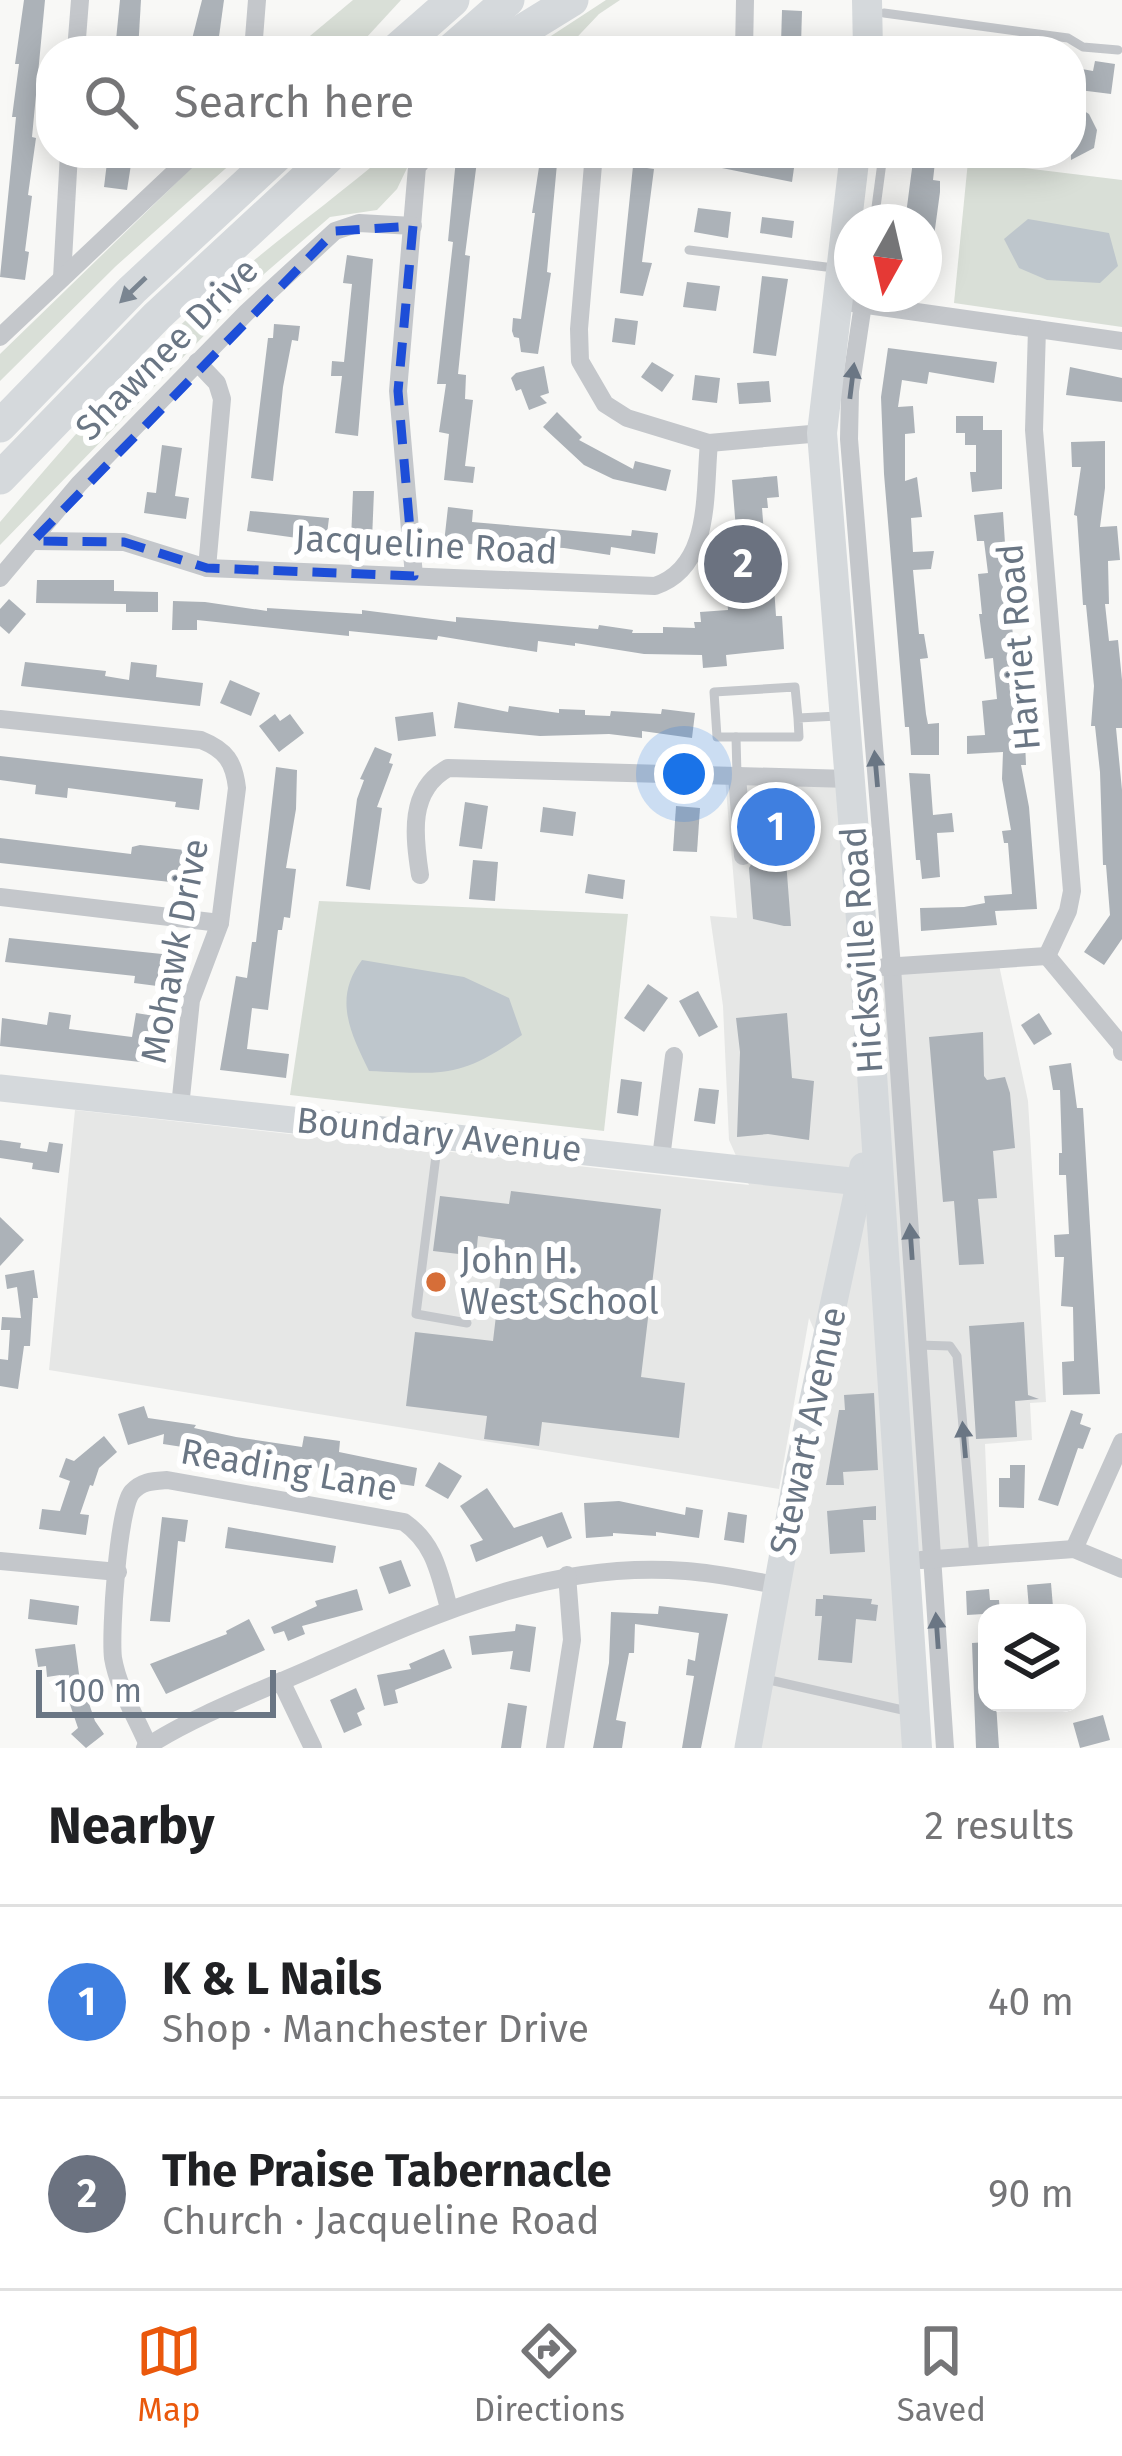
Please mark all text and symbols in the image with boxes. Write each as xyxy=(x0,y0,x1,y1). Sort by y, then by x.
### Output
search box xyxy=(36,36,1086,168)
icon: search xyxy=(78,69,144,135)
text: Search here xyxy=(174,75,414,129)
north arrow xyxy=(834,204,942,312)
street label: Shawnee Drive xyxy=(67,249,267,449)
one-way arrow xyxy=(119,275,148,303)
one-way arrow xyxy=(843,362,862,399)
street label: Jacqueline Road xyxy=(293,516,559,574)
pin: 2 xyxy=(704,519,782,609)
street label: Harriet Road xyxy=(988,542,1050,752)
your location xyxy=(654,744,714,804)
one-way arrow xyxy=(866,750,885,788)
pin: 1 xyxy=(737,782,815,872)
street label: Hicksville Road xyxy=(831,825,893,1075)
street label: Mohawk Drive xyxy=(132,835,218,1067)
street label: Boundary Avenue xyxy=(294,1098,584,1172)
one-way arrow xyxy=(901,1223,920,1260)
place label: John H. West School xyxy=(460,1239,659,1324)
marker: John H. West School xyxy=(423,1269,449,1295)
street label: Stewart Avenue xyxy=(760,1303,856,1559)
one-way arrow xyxy=(954,1421,973,1458)
street label: Reading Lane xyxy=(177,1429,401,1511)
map controls xyxy=(978,1604,1086,1712)
button: layers xyxy=(978,1604,1086,1712)
one-way arrow xyxy=(928,1612,947,1649)
scale bar xyxy=(36,1664,276,1717)
text: 100 m xyxy=(54,1671,142,1711)
text: Nearby xyxy=(48,1795,214,1857)
text: 2 results xyxy=(925,1803,1074,1849)
text: K & L Nails xyxy=(162,1952,382,2006)
text: 1 xyxy=(78,1979,96,2025)
text: 40 m xyxy=(988,1979,1074,2025)
text: Shop · Manchester Drive xyxy=(162,2006,589,2052)
text: The Praise Tabernacle xyxy=(162,2144,612,2198)
text: 2 xyxy=(77,2171,97,2217)
text: 90 m xyxy=(988,2171,1074,2217)
text: Church · Jacqueline Road xyxy=(162,2198,599,2244)
tab: Map xyxy=(136,2318,202,2430)
tab: Directions xyxy=(474,2318,625,2430)
tab: Saved xyxy=(897,2318,986,2430)

